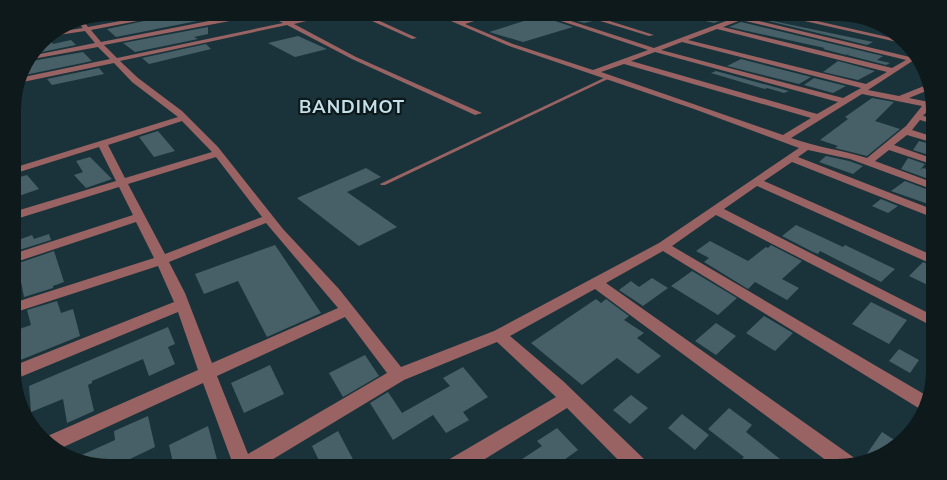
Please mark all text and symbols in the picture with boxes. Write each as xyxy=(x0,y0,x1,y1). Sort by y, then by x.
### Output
district label: BANDIMOT xyxy=(299,95,405,119)

